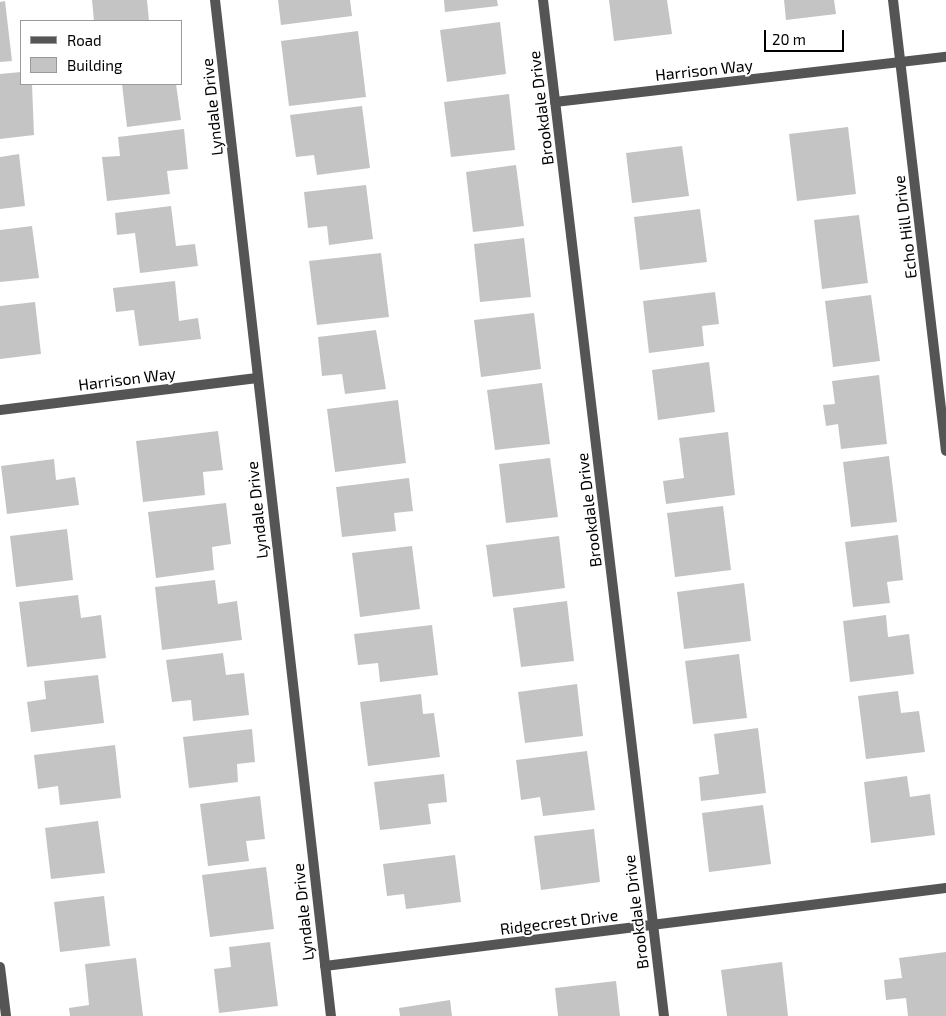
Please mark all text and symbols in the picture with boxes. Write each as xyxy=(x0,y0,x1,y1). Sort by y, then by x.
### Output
legend xyxy=(20,20,182,85)
scale bar xyxy=(766,20,846,52)
text: 20 m xyxy=(772,30,806,48)
text: Road xyxy=(67,31,102,49)
street label: Brookdale Drive xyxy=(524,50,558,166)
street label: Harrison Way xyxy=(654,55,754,85)
text: Building xyxy=(67,56,122,74)
street label: Lyndale Drive xyxy=(197,57,227,157)
street label: Echo Hill Drive xyxy=(889,174,921,280)
street label: Harrison Way xyxy=(77,363,177,395)
street label: Brookdale Drive xyxy=(572,452,606,568)
street label: Lyndale Drive xyxy=(242,460,272,560)
street label: Brookdale Drive xyxy=(619,854,653,970)
street label: Lyndale Drive xyxy=(288,862,318,962)
street label: Ridgecrest Drive xyxy=(499,905,619,939)

